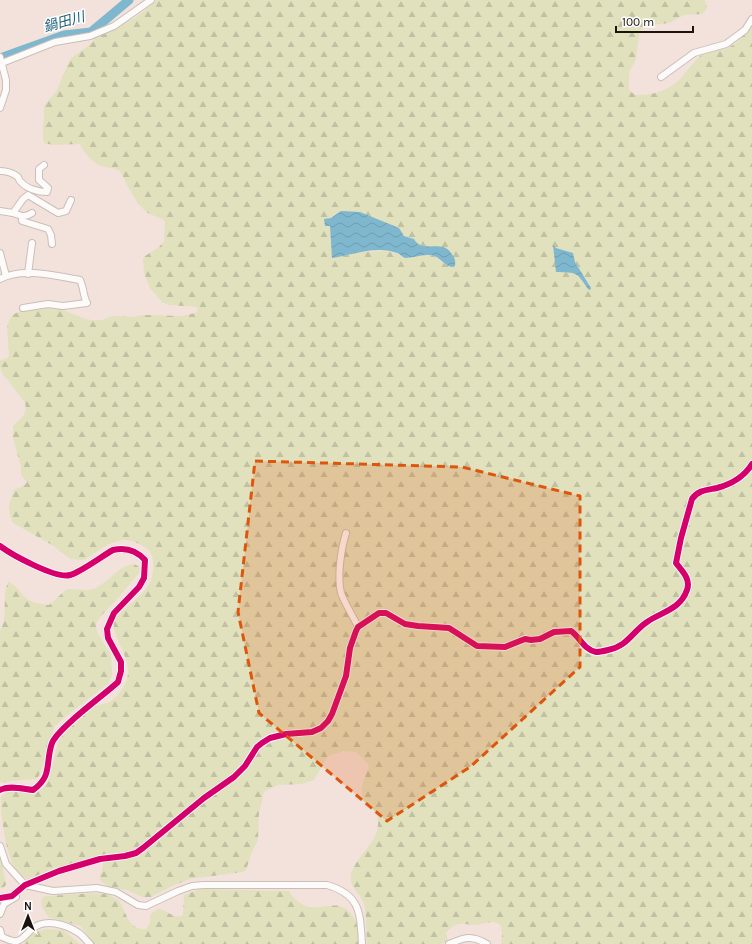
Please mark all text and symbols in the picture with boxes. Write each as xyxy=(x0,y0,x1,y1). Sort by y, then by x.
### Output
water label: 鍋田川 xyxy=(41,7,88,36)
scale bar xyxy=(616,8,693,34)
text: 100 m xyxy=(622,15,654,29)
north arrow xyxy=(8,896,48,936)
text: N xyxy=(24,900,32,913)

